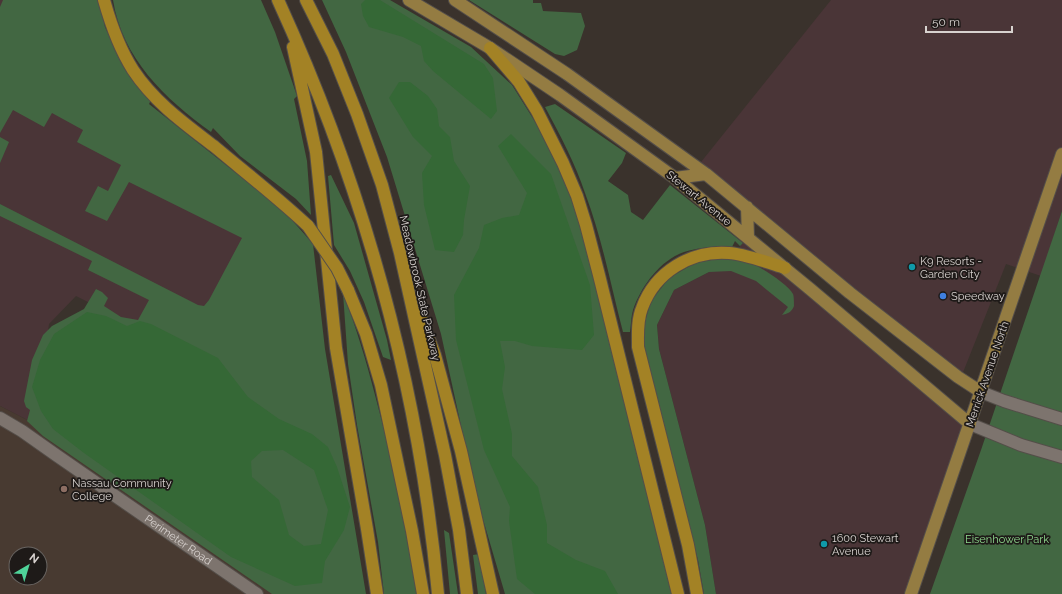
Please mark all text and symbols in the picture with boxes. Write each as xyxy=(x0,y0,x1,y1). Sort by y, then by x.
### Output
scale bar xyxy=(926,8,1012,34)
text: 50 m xyxy=(932,15,960,29)
street label: Stewart Avenue xyxy=(664,168,734,229)
street label: Meadowbrook State Parkway xyxy=(396,214,443,362)
place label: K9 Resorts - Garden City xyxy=(920,255,982,281)
marker: K9 Resorts - Garden City xyxy=(907,262,917,272)
place label: Speedway xyxy=(951,290,1005,303)
marker: Speedway xyxy=(938,291,948,301)
street label: Merrick Avenue North xyxy=(963,320,1012,429)
place label: Nassau Community College xyxy=(72,477,172,503)
marker: Nassau Community College xyxy=(59,484,69,494)
street label: Perimeter Road xyxy=(142,512,214,568)
place label: 1600 Stewart Avenue xyxy=(832,532,899,558)
park label: Eisenhower Park xyxy=(965,533,1049,546)
marker: 1600 Stewart Avenue xyxy=(819,539,829,549)
north arrow xyxy=(8,546,48,586)
text: N xyxy=(27,551,41,566)

